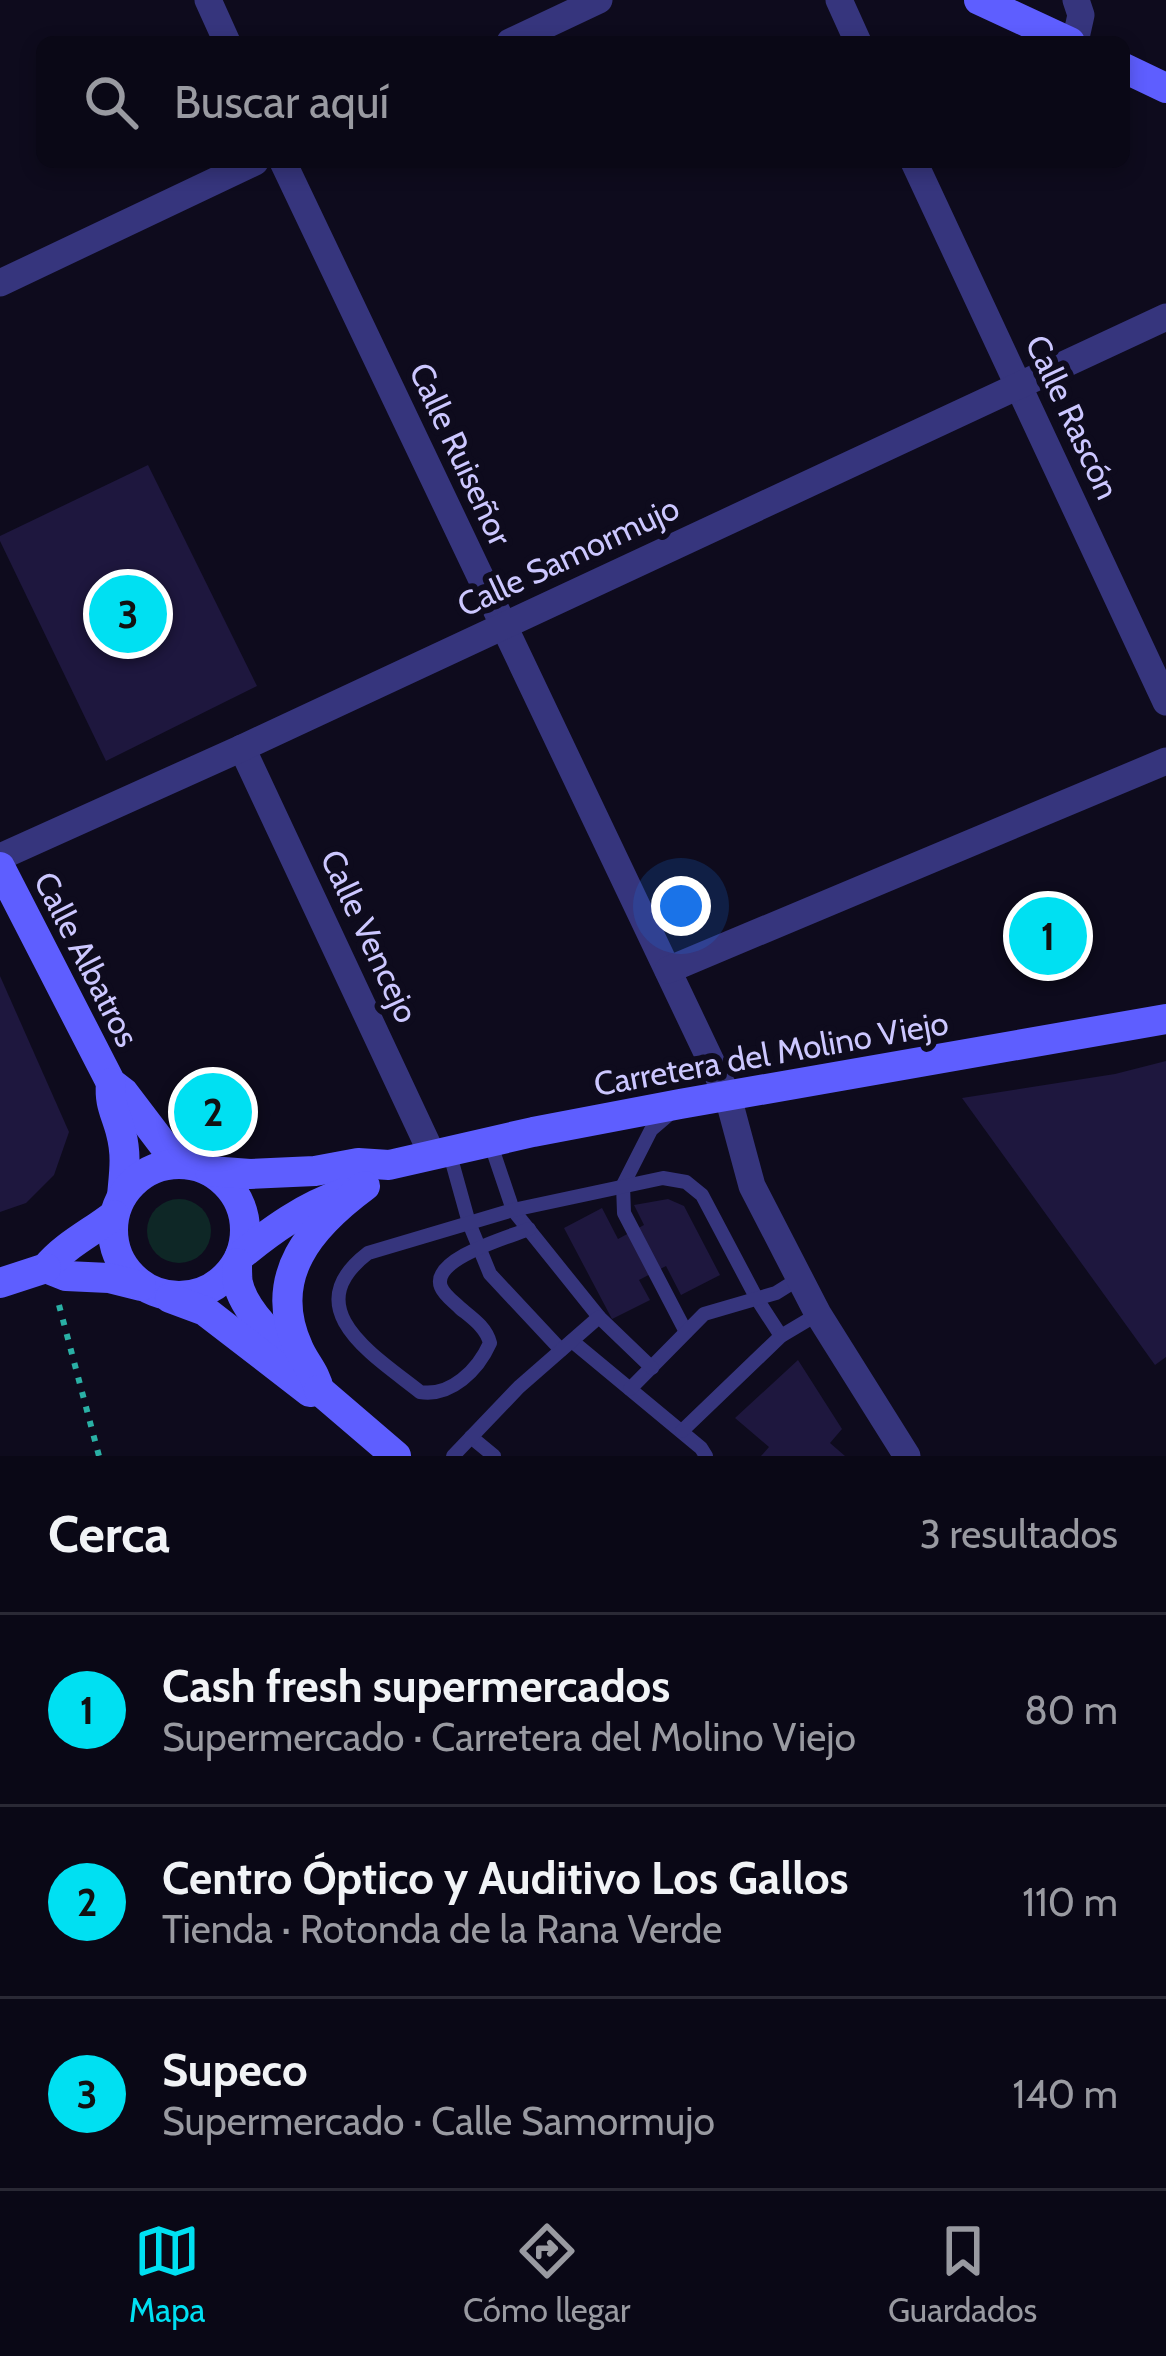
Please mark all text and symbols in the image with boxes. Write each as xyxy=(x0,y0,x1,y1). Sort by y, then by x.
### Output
search box xyxy=(36,36,1130,168)
icon: search xyxy=(78,69,144,135)
text: Buscar aquí xyxy=(174,75,389,129)
street label: Calle Rascón xyxy=(1018,329,1128,505)
street label: Calle Ruiseñor xyxy=(401,356,521,552)
street label: Calle Samormujo xyxy=(451,487,685,625)
pin: 3 xyxy=(89,569,167,659)
street label: Calle Vencejo xyxy=(313,843,427,1029)
street label: Calle Albatros xyxy=(26,865,148,1053)
your location xyxy=(651,876,711,936)
pin: 1 xyxy=(1009,891,1087,981)
street label: Carretera del Molino Viejo xyxy=(591,1002,951,1104)
pin: 2 xyxy=(174,1067,252,1157)
text: Cerca xyxy=(48,1503,170,1565)
text: 3 resultados xyxy=(920,1510,1118,1558)
text: Cash fresh supermercados xyxy=(162,1659,670,1713)
text: 1 xyxy=(80,1686,94,1734)
text: 80 m xyxy=(1024,1686,1118,1734)
text: Supermercado · Carretera del Molino Viejo xyxy=(162,1713,856,1761)
text: Centro Óptico y Auditivo Los Gallos xyxy=(162,1851,849,1905)
text: 2 xyxy=(77,1878,97,1926)
text: 110 m xyxy=(1022,1878,1118,1926)
text: Tienda · Rotonda de la Rana Verde xyxy=(162,1905,722,1953)
text: Supeco xyxy=(162,2043,308,2097)
text: 3 xyxy=(76,2070,98,2118)
text: 140 m xyxy=(1013,2070,1118,2118)
text: Supermercado · Calle Samormujo xyxy=(162,2097,715,2145)
tab: Mapa xyxy=(129,2218,205,2330)
tab: Cómo llegar xyxy=(463,2218,630,2330)
tab: Guardados xyxy=(888,2218,1037,2330)

